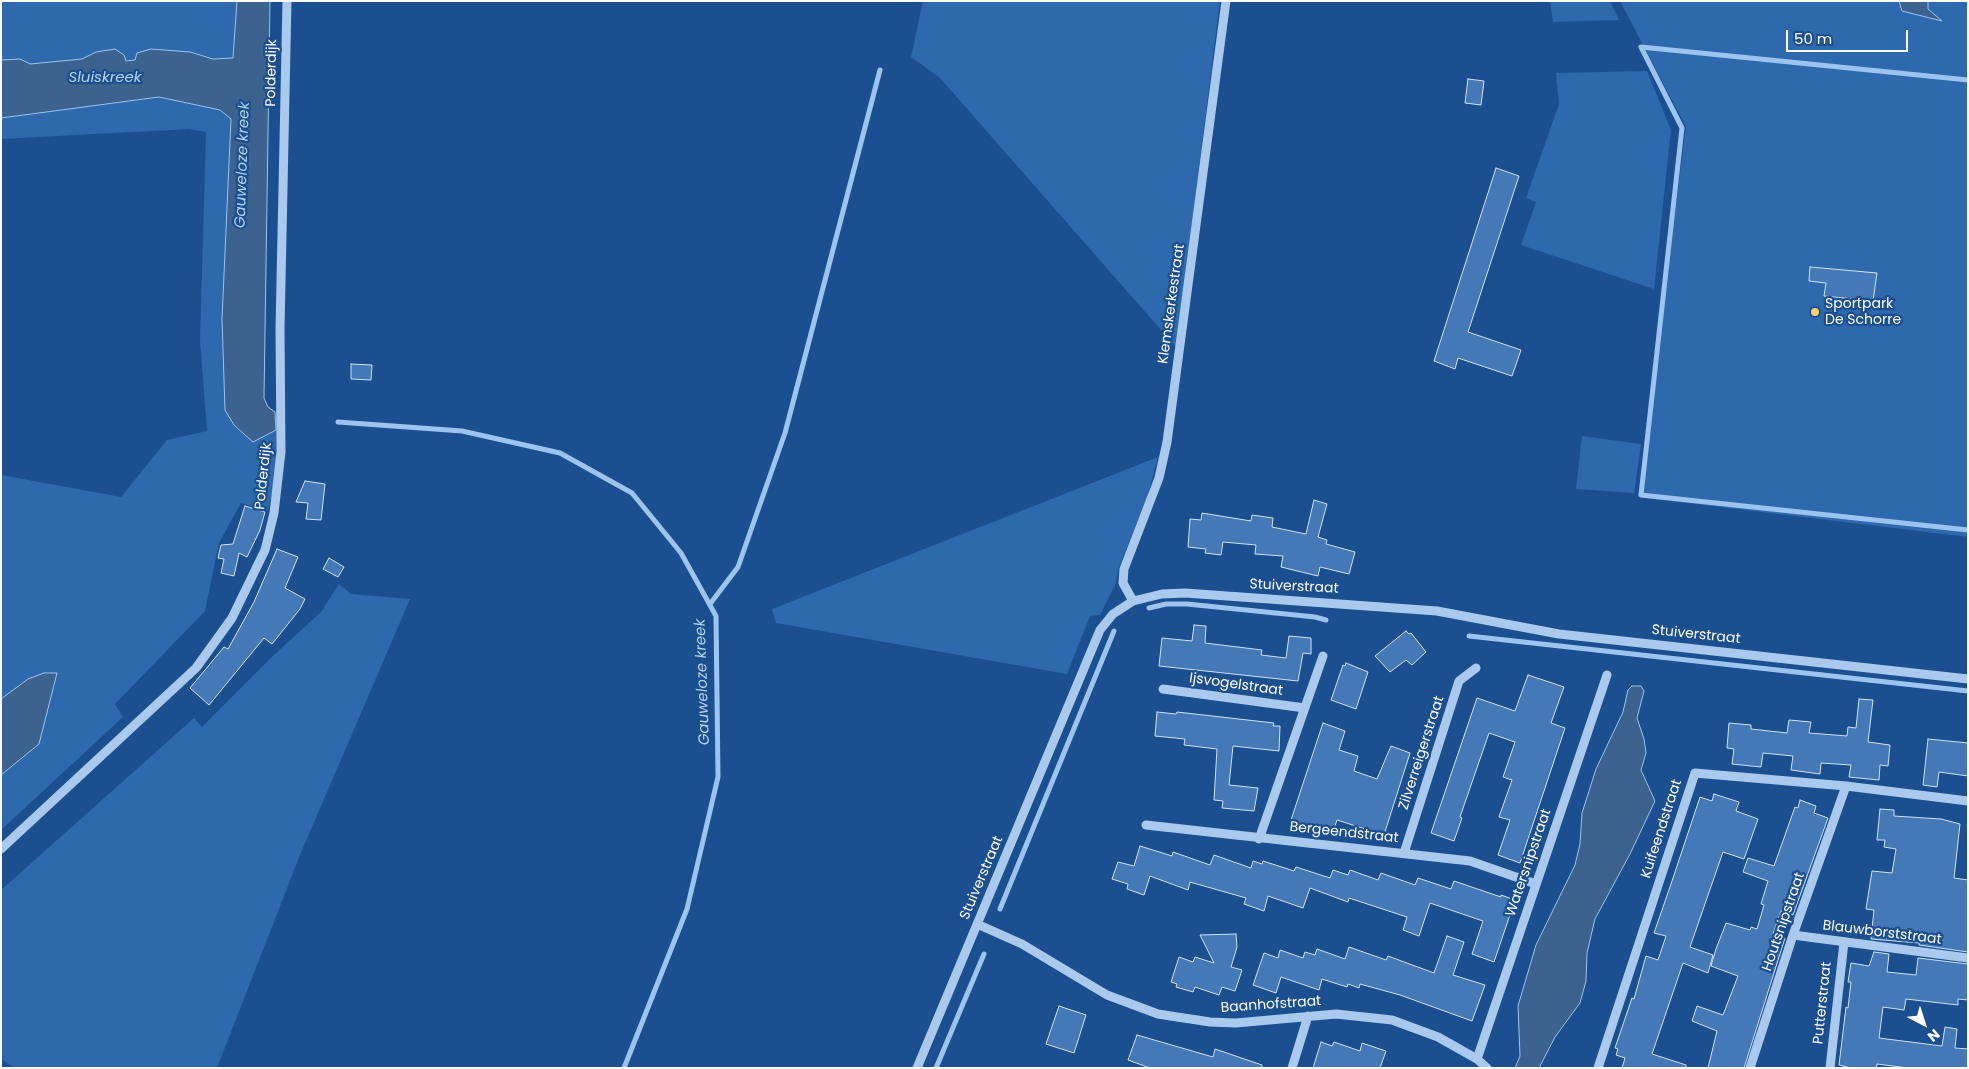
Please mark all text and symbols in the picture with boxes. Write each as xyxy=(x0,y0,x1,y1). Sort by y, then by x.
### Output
scale bar xyxy=(1789,20,1912,52)
text: 50 m xyxy=(1794,28,1832,49)
street label: Polderdijk xyxy=(263,39,281,107)
water label: Sluiskreek xyxy=(68,69,142,87)
water label: Gauweloze kreek xyxy=(232,101,254,229)
street label: Klemskerkestraat xyxy=(1155,243,1189,365)
place label: Sportpark De Schorre xyxy=(1825,296,1901,328)
marker: Sportpark De Schorre xyxy=(1809,306,1821,318)
street label: Polderdijk xyxy=(252,442,276,510)
street label: Stuiverstraat xyxy=(1249,576,1339,598)
water label: Gauweloze kreek xyxy=(692,618,714,746)
street label: Stuiverstraat xyxy=(1651,622,1741,648)
street label: Ijsvogelstraat xyxy=(1188,670,1284,700)
street label: Zilverreigerstraat xyxy=(1396,694,1448,812)
street label: Kuifeendstraat xyxy=(1638,778,1686,880)
street label: Watersnipstraat xyxy=(1503,807,1555,919)
street label: Bergeendstraat xyxy=(1289,819,1399,847)
street label: Stuiverstraat xyxy=(957,834,1007,922)
street label: Houtsnipstraat xyxy=(1759,870,1809,974)
street label: Blauwborststraat xyxy=(1822,917,1942,949)
street label: Putterstraat xyxy=(1810,961,1836,1045)
street label: Baanhofstraat xyxy=(1220,993,1322,1017)
north arrow xyxy=(1899,999,1949,1049)
text: N xyxy=(1923,1024,1944,1047)

